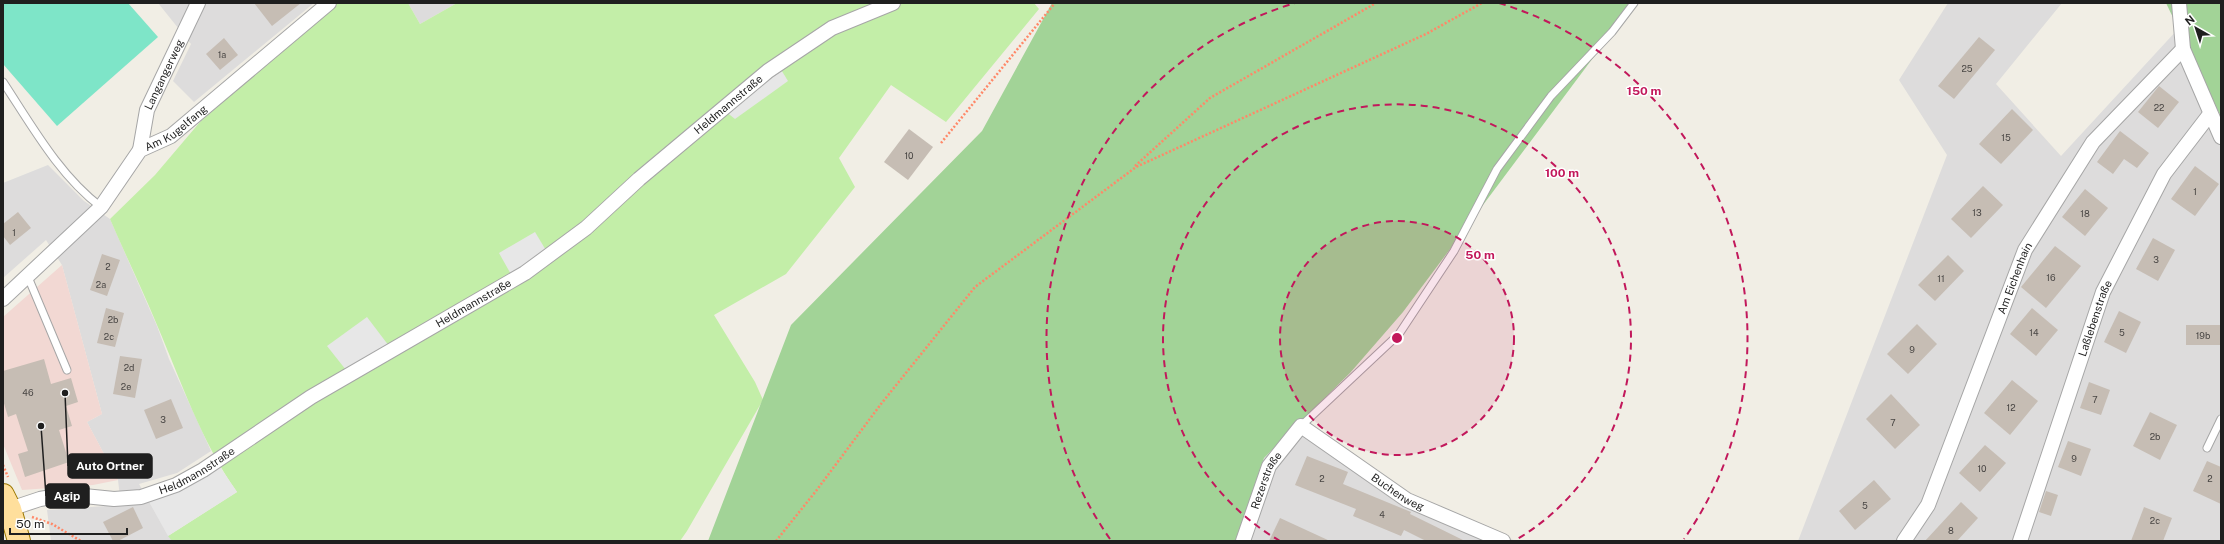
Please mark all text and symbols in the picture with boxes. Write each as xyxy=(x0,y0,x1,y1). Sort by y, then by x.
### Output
north arrow xyxy=(2176,8,2216,48)
text: N xyxy=(2183,13,2197,28)
street label: Langangerweg xyxy=(142,37,186,112)
house number: 1a xyxy=(218,49,226,60)
house number: 25 xyxy=(1961,63,1973,74)
street label: Heldmannstraße xyxy=(692,72,765,136)
text: 150 m xyxy=(1627,84,1661,98)
street label: Am Kugelfang xyxy=(143,102,210,153)
house number: 22 xyxy=(2154,102,2164,113)
house number: 15 xyxy=(2001,132,2011,143)
house number: 10 xyxy=(904,150,914,161)
text: 100 m xyxy=(1545,166,1579,180)
house number: 1 xyxy=(2193,186,2197,197)
house number: 13 xyxy=(1972,207,1982,218)
house number: 18 xyxy=(2080,208,2090,219)
house number: 1 xyxy=(12,227,16,238)
street label: Am Eichenhain xyxy=(1995,240,2034,316)
text: 50 m xyxy=(1465,248,1495,262)
house number: 3 xyxy=(2153,254,2159,265)
house number: 2 xyxy=(105,261,111,272)
house number: 16 xyxy=(2046,272,2056,283)
house number: 11 xyxy=(1937,273,1945,284)
street label: Heldmannstraße xyxy=(433,276,513,329)
street label: Laßlebenstraße xyxy=(2076,278,2114,358)
house number: 2a xyxy=(96,279,106,290)
house number: 2b xyxy=(108,314,118,325)
house number: 14 xyxy=(2029,327,2039,338)
house number: 5 xyxy=(2119,327,2125,338)
house number: 19b xyxy=(2196,330,2210,341)
house number: 2c xyxy=(104,331,114,342)
centre of rings xyxy=(1390,331,1404,345)
house number: 9 xyxy=(1909,344,1915,355)
house number: 2d xyxy=(124,362,134,373)
house number: 2e xyxy=(121,381,131,392)
house number: 46 xyxy=(22,387,34,398)
house number: 7 xyxy=(2092,394,2098,405)
house number: 12 xyxy=(2006,402,2016,413)
house number: 3 xyxy=(160,414,166,425)
house number: 7 xyxy=(1890,417,1896,428)
house number: 2b xyxy=(2150,431,2160,442)
street label: Heldmannstraße xyxy=(157,445,237,496)
street label: Rezerstraße xyxy=(1249,449,1284,511)
house number: 9 xyxy=(2071,453,2077,464)
callout: Auto Ortner xyxy=(68,454,152,478)
text: Auto Ortner xyxy=(76,459,144,473)
house number: 10 xyxy=(1977,463,1987,474)
street label: Buchenweg xyxy=(1369,471,1426,513)
house number: 2 xyxy=(1319,473,1325,484)
house number: 2 xyxy=(2207,473,2213,484)
callout: Agip xyxy=(46,484,89,508)
text: Agip xyxy=(54,489,80,503)
house number: 5 xyxy=(1862,500,1868,511)
house number: 4 xyxy=(1379,509,1385,520)
scale bar xyxy=(10,510,127,536)
house number: 2c xyxy=(2150,515,2160,526)
text: 50 m xyxy=(16,517,44,531)
house number: 8 xyxy=(1948,525,1954,536)

